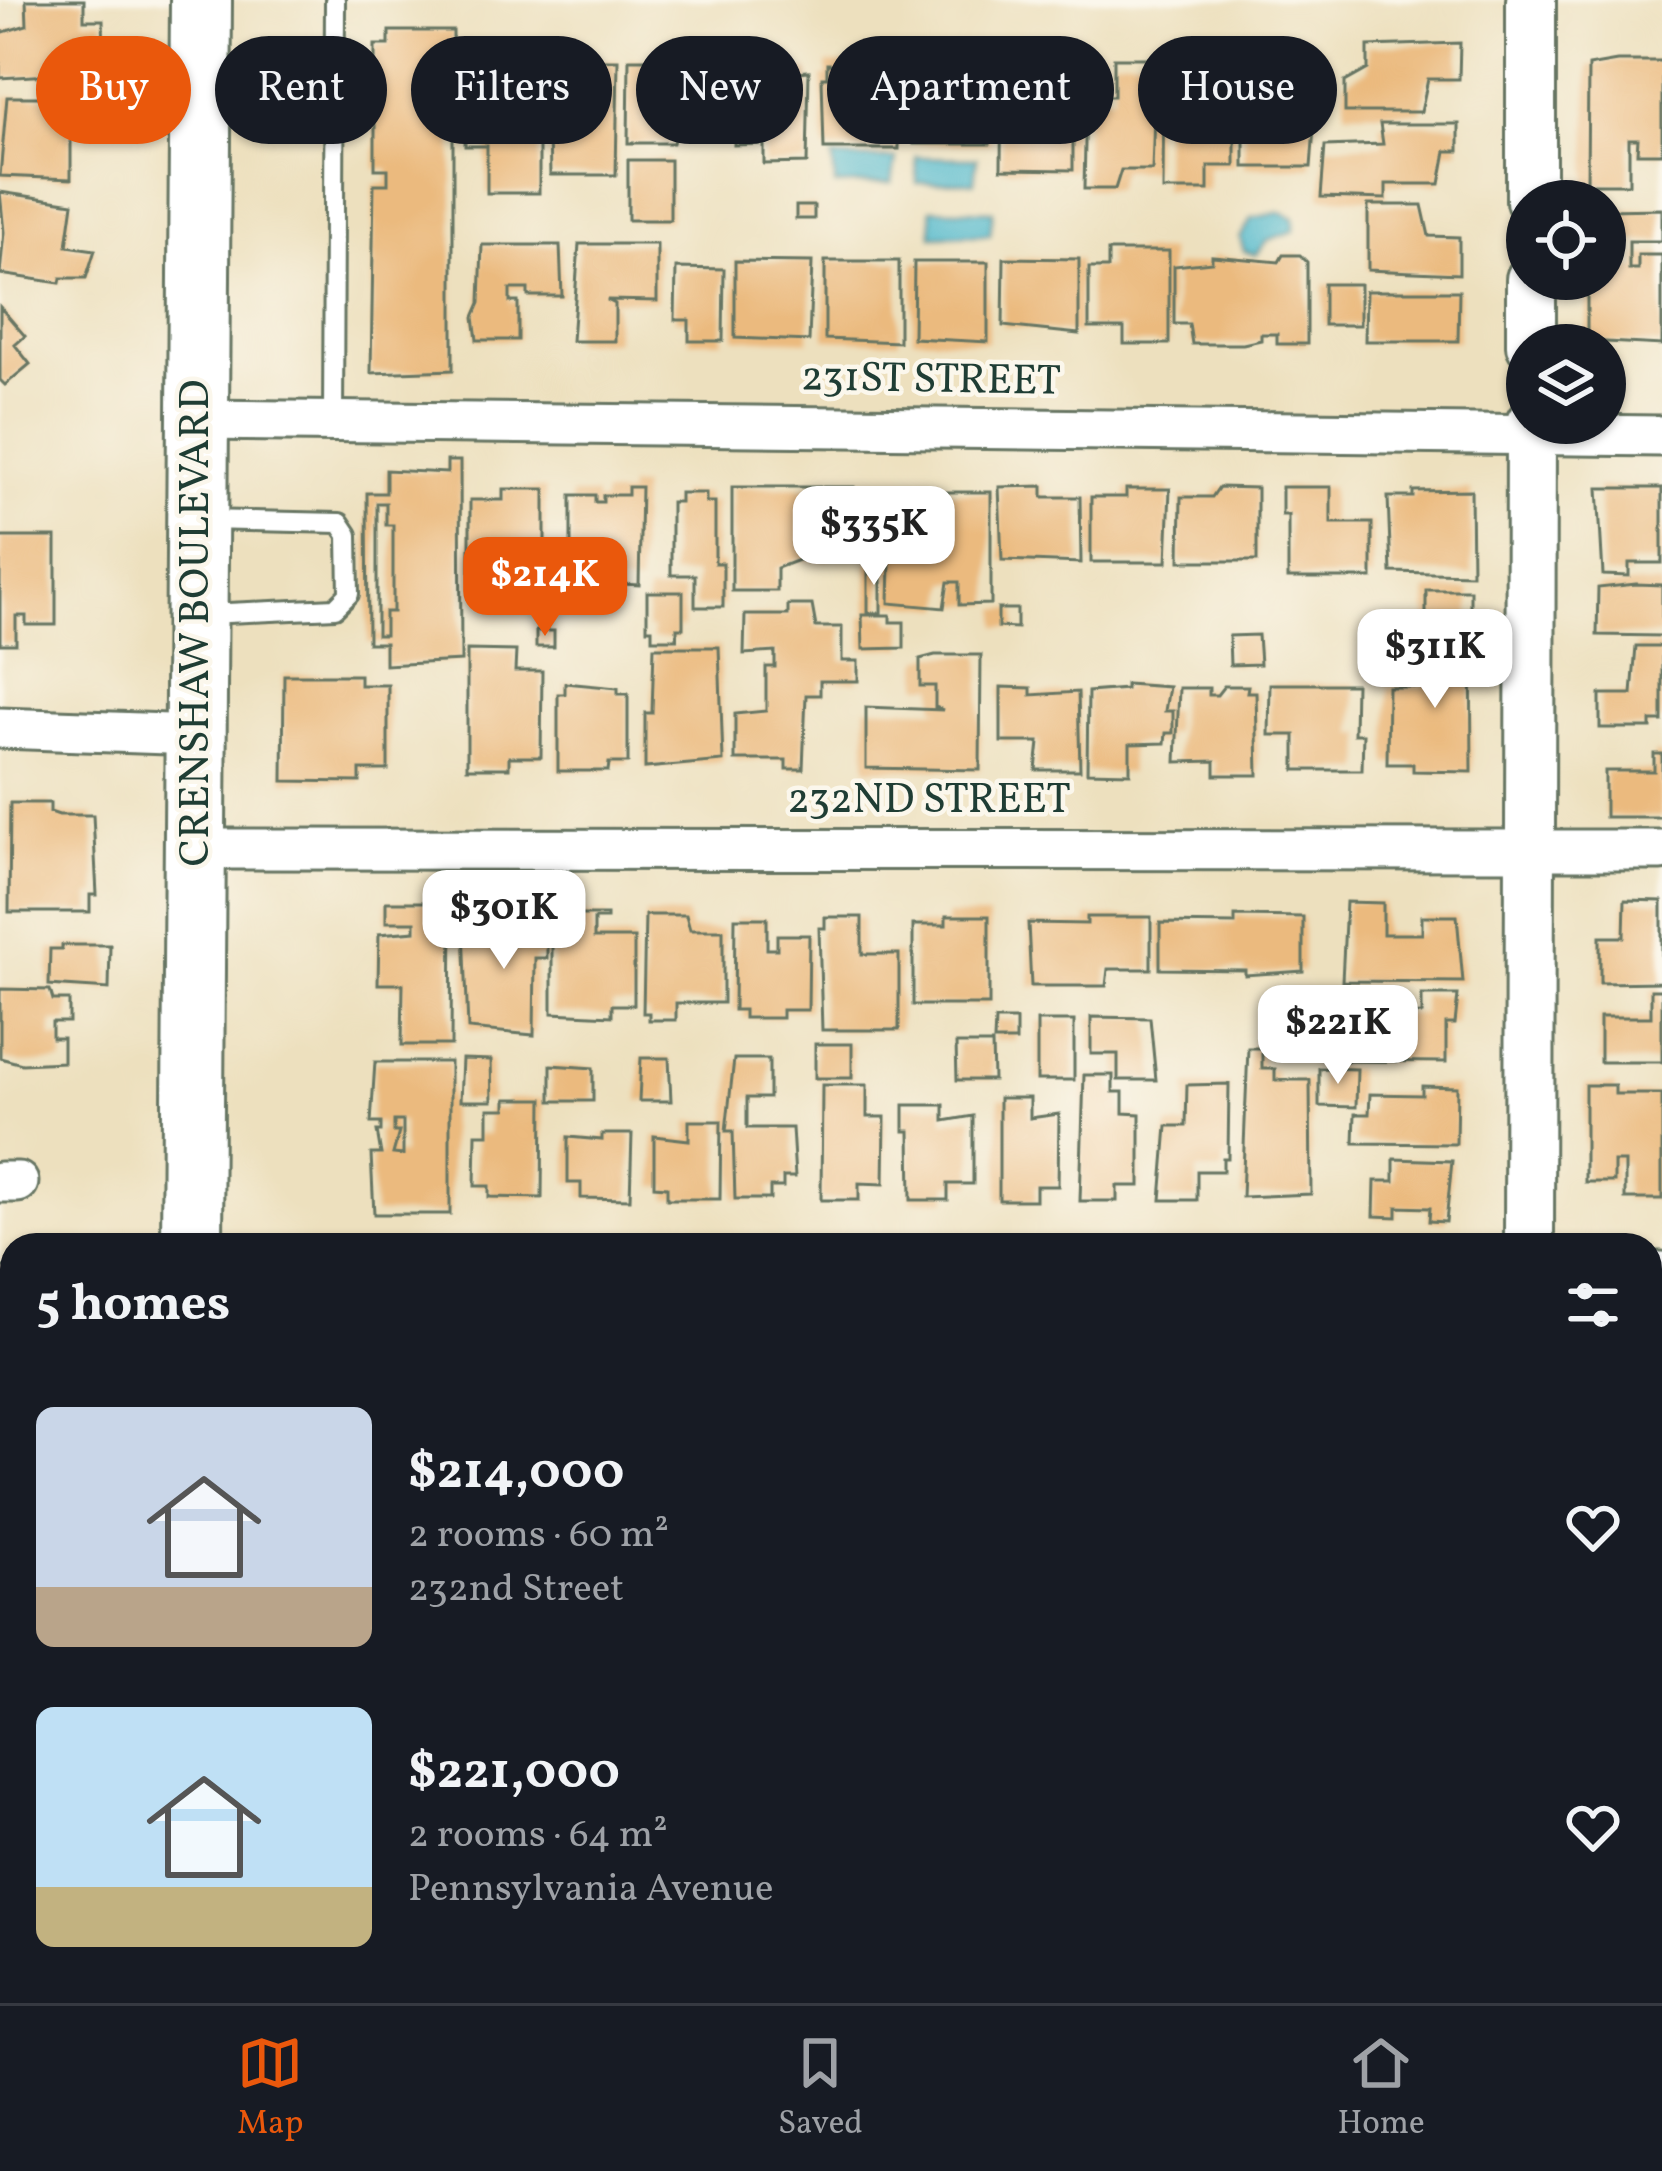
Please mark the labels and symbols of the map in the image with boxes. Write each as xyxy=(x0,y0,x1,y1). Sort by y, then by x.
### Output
street label: 231ST STREET xyxy=(800,349,1062,413)
street label: CRENSHAW BOULEVARD xyxy=(168,380,227,866)
pin: $335K xyxy=(790,486,958,588)
pin: $214K xyxy=(461,537,629,639)
pin: $311K xyxy=(1351,609,1519,711)
street label: 232ND STREET xyxy=(787,772,1071,831)
pin: $301K xyxy=(420,870,588,972)
pin: $221K xyxy=(1254,985,1422,1087)

